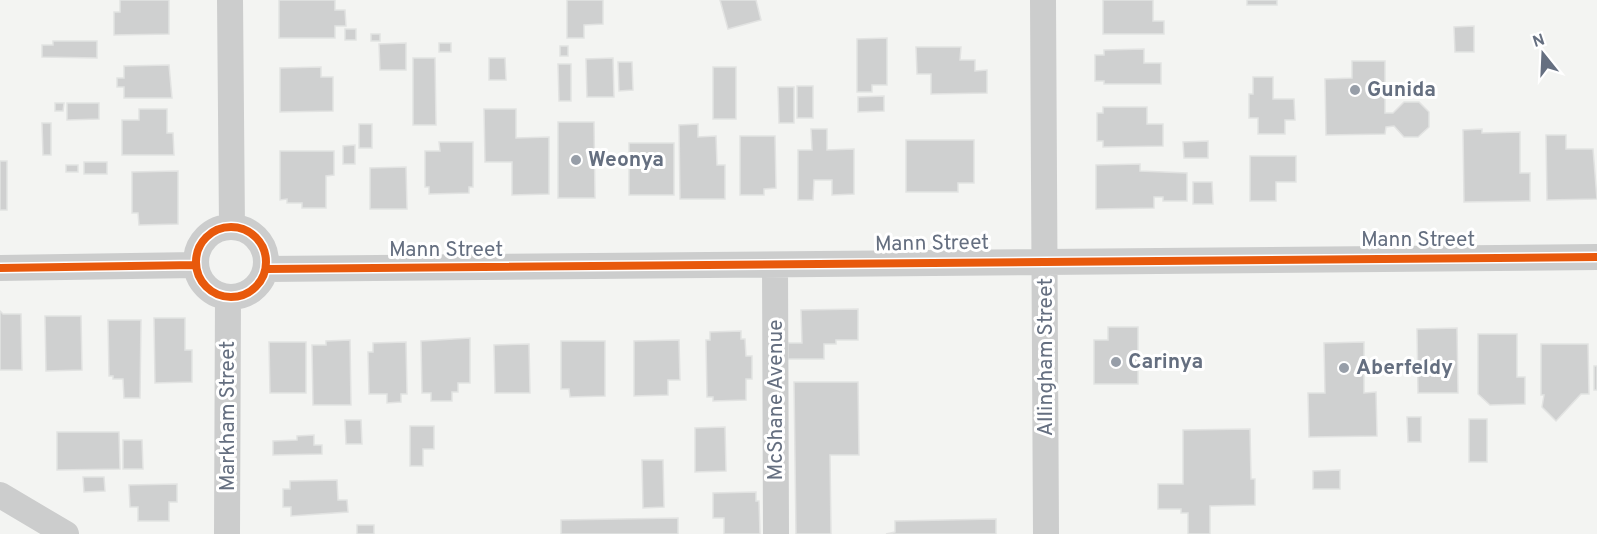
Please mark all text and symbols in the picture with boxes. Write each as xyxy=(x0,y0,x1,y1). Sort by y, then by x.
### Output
north arrow xyxy=(1513,24,1573,84)
text: N xyxy=(1530,30,1548,53)
place label: Gunida xyxy=(1367,77,1436,104)
marker: Gunida xyxy=(1348,83,1362,97)
place label: Weonya xyxy=(588,147,664,174)
marker: Weonya xyxy=(569,153,583,167)
street label: Mann Street xyxy=(1361,227,1475,254)
street label: Mann Street xyxy=(875,230,989,258)
street label: Mann Street xyxy=(389,237,503,264)
street label: Allingham Street xyxy=(1033,278,1060,436)
street label: McShane Avenue xyxy=(763,320,790,481)
street label: Markham Street xyxy=(215,341,242,491)
place label: Carinya xyxy=(1128,349,1203,376)
marker: Carinya xyxy=(1109,355,1123,369)
place label: Aberfeldy xyxy=(1356,355,1453,382)
marker: Aberfeldy xyxy=(1337,361,1351,375)

